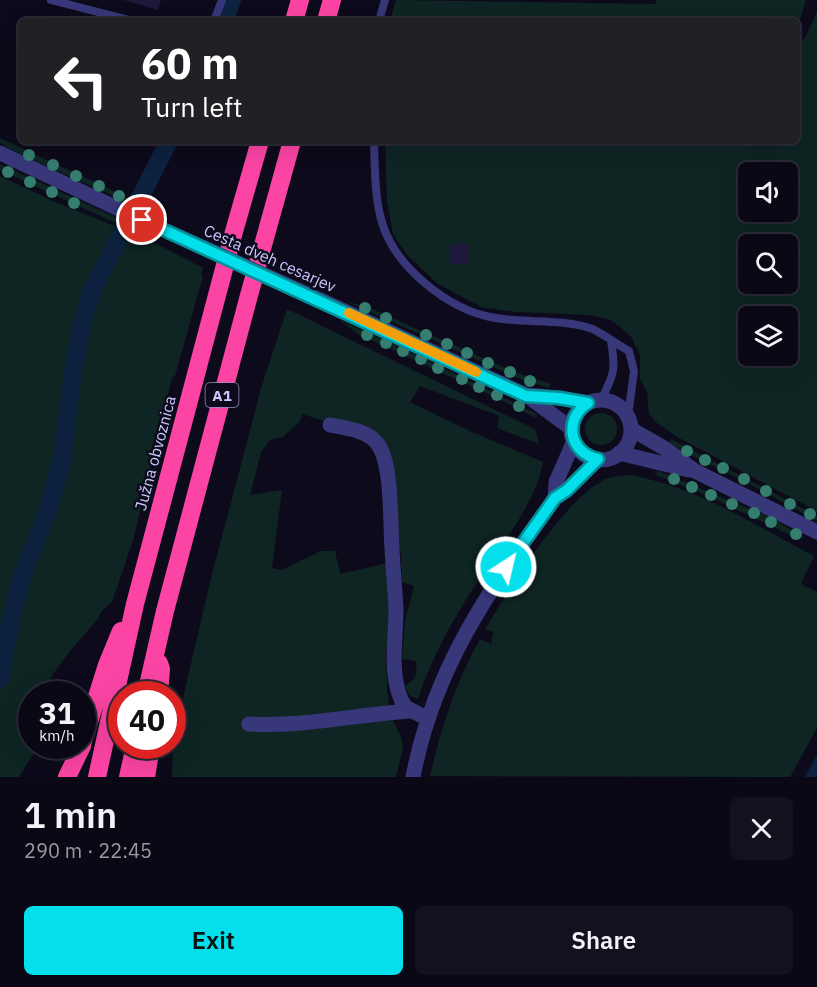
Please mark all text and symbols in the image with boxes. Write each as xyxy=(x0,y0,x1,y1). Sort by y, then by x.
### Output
text: 60 m xyxy=(141,36,239,91)
icon: left xyxy=(42,42,120,120)
text: Turn left xyxy=(141,89,242,124)
map controls xyxy=(738,162,798,366)
button: sound xyxy=(738,162,798,222)
pin xyxy=(116,194,167,245)
icon: arrive xyxy=(125,203,158,236)
street label: Cesta dveh cesarjev xyxy=(201,220,339,296)
button: search xyxy=(738,234,798,294)
button: layers xyxy=(738,306,798,366)
road number: A1 xyxy=(206,383,238,407)
street label: Južna obvoznica xyxy=(130,393,180,513)
position arrow xyxy=(474,535,538,599)
speed limit sign: 40 xyxy=(108,681,186,759)
text: 31 xyxy=(39,693,75,732)
text: km/h xyxy=(39,726,75,745)
text: 1 min xyxy=(24,791,117,838)
button: close xyxy=(730,797,793,860)
text: 290 m · 22:45 xyxy=(24,837,152,864)
button: Exit xyxy=(24,906,403,975)
button: Share xyxy=(415,906,793,975)

